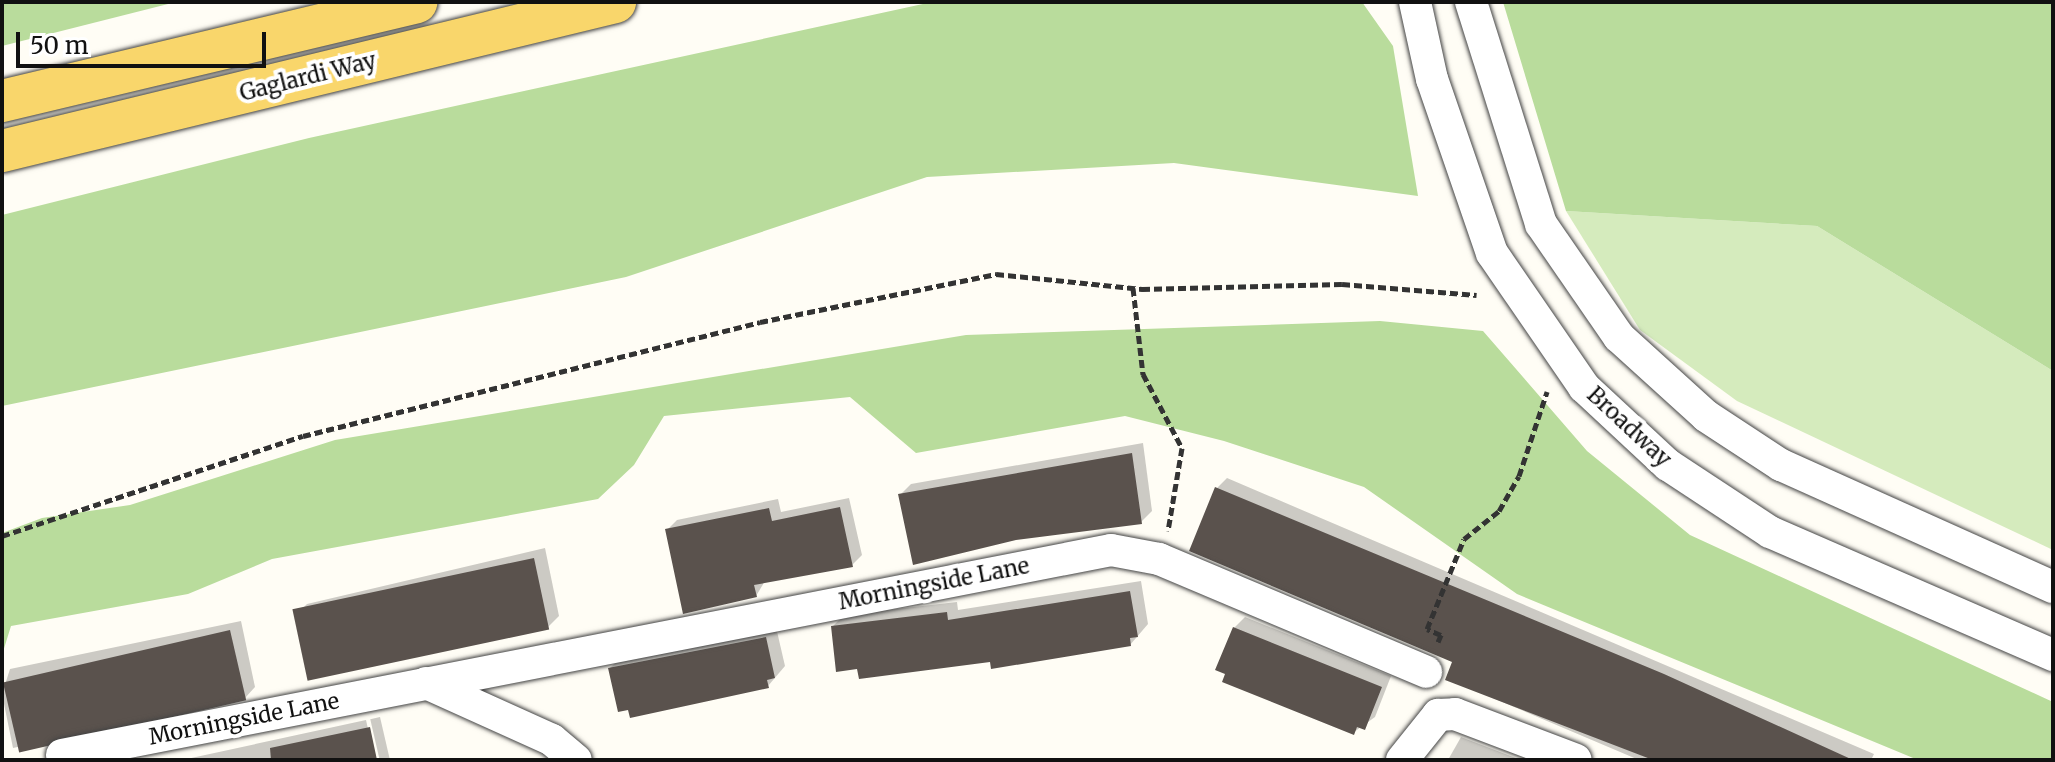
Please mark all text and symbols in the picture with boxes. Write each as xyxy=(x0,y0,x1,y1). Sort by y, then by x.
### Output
scale bar xyxy=(20,16,270,66)
text: 50 m xyxy=(30,30,89,61)
street label: Gaglardi Way xyxy=(237,47,379,107)
street label: Broadway xyxy=(1582,382,1676,472)
street label: Morningside Lane xyxy=(837,553,1031,615)
street label: Morningside Lane xyxy=(147,688,341,750)

